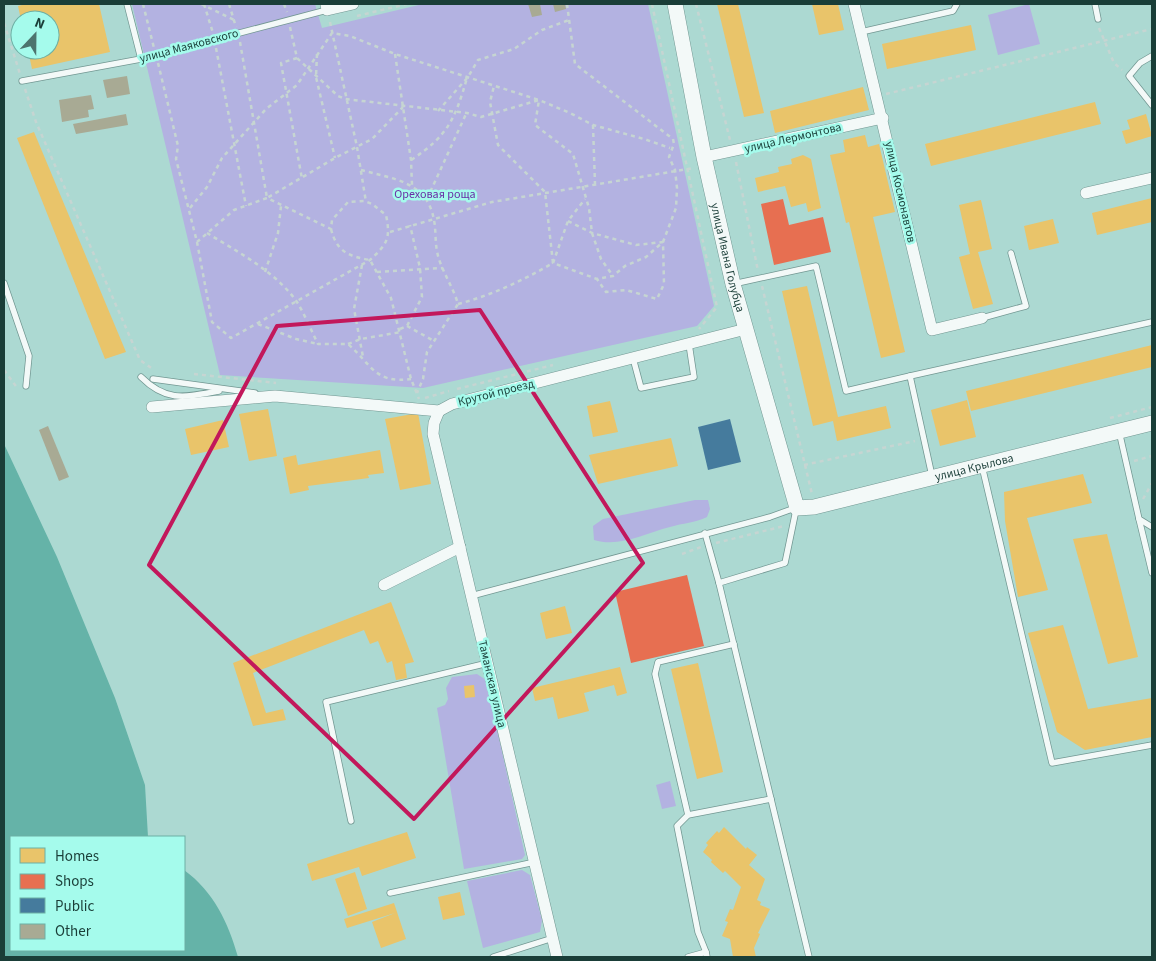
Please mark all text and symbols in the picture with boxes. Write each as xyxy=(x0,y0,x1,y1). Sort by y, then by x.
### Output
north arrow xyxy=(10,10,60,60)
text: N xyxy=(31,13,48,35)
street label: улица Маяковского xyxy=(138,25,240,67)
street label: улица Лермонтова xyxy=(743,119,843,157)
street label: улица Космонавтов xyxy=(880,140,920,244)
park label: Ореховая роща xyxy=(394,186,476,203)
street label: улица Ивана Голубца xyxy=(706,201,749,314)
street label: Крутой проезд xyxy=(456,375,536,411)
street label: улица Крылова xyxy=(933,449,1015,485)
street label: Таманская улица xyxy=(474,639,510,729)
legend xyxy=(10,836,185,951)
text: Homes xyxy=(55,846,99,867)
text: Shops xyxy=(55,871,94,892)
text: Public xyxy=(55,896,94,917)
text: Other xyxy=(55,921,92,942)

